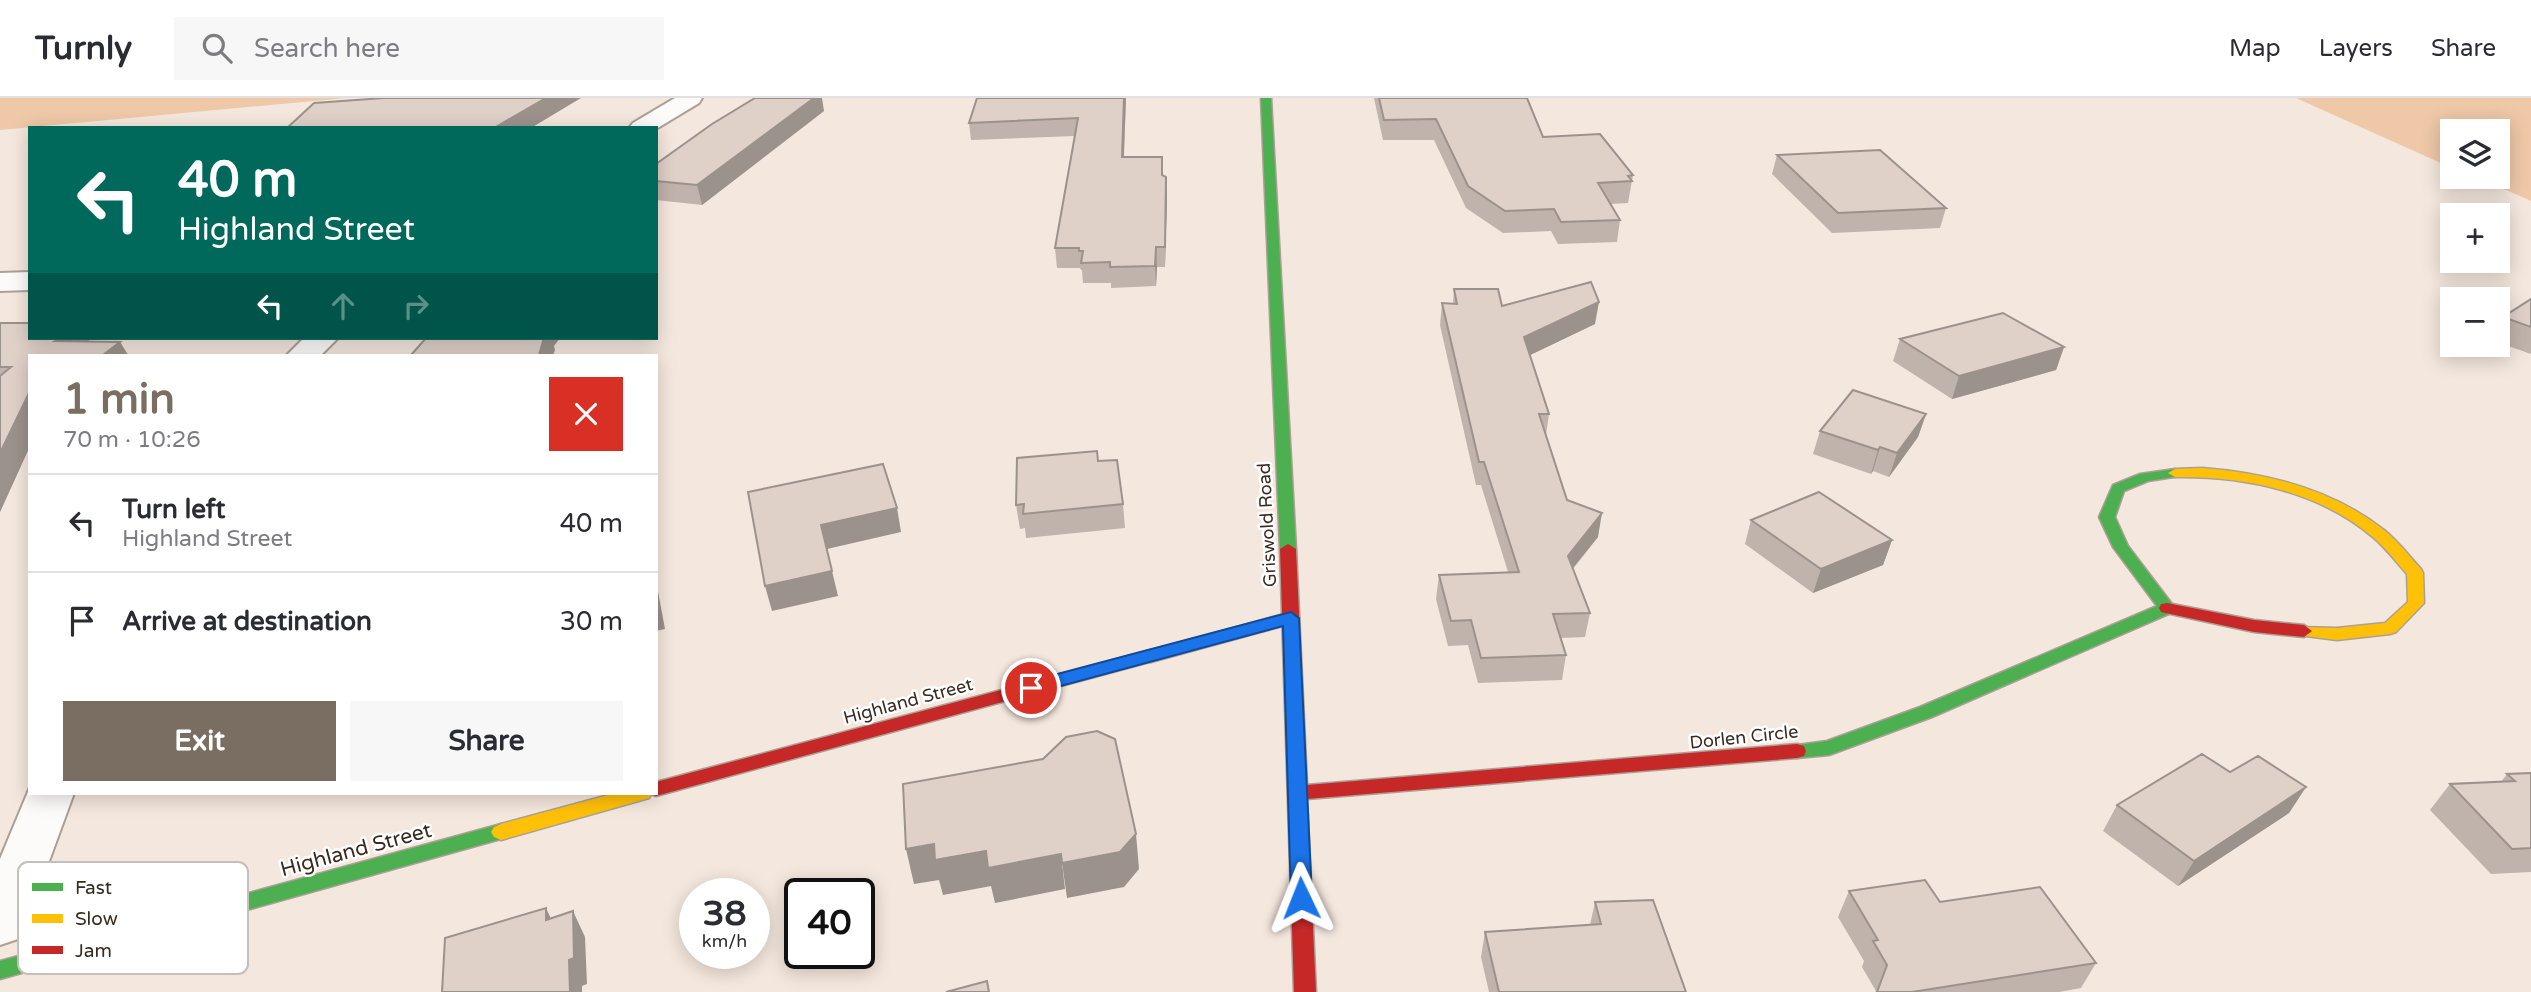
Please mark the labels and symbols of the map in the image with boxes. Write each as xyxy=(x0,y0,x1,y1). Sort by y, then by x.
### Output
street label: Griswold Road xyxy=(1253,462,1281,588)
pin xyxy=(1001,658,1061,718)
street label: Highland Street xyxy=(841,673,975,729)
street label: Dorlen Circle xyxy=(1689,720,1799,754)
street label: Highland Street xyxy=(278,818,434,882)
position arrow xyxy=(1264,861,1338,935)
legend xyxy=(18,862,248,974)
text: Fast xyxy=(75,877,112,899)
speed limit sign: 40 xyxy=(784,878,875,969)
text: Slow xyxy=(75,908,118,930)
text: Jam xyxy=(75,940,112,962)

